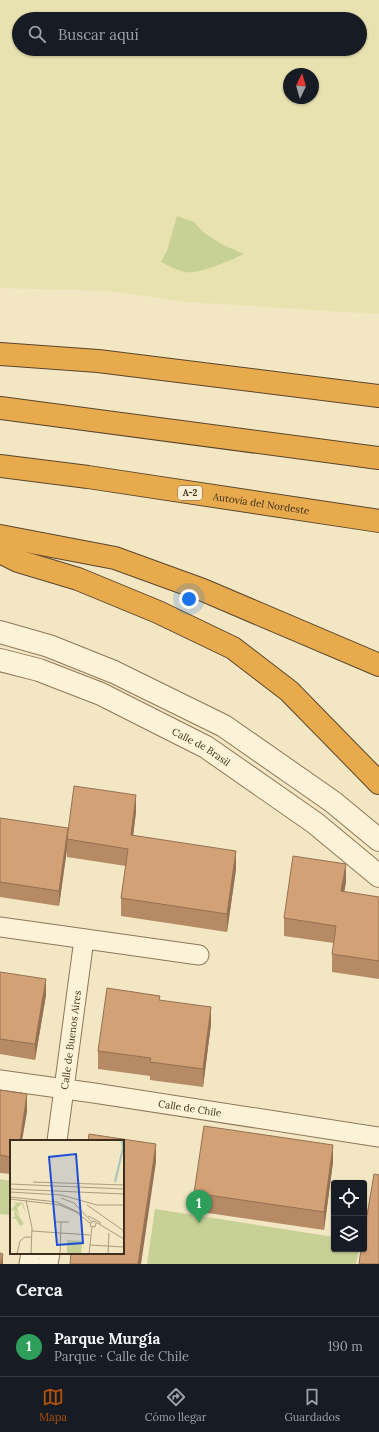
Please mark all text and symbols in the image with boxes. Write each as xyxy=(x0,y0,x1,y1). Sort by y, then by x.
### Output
search box xyxy=(12,12,367,56)
icon: search xyxy=(26,23,48,45)
text: Buscar aquí xyxy=(58,25,139,44)
north arrow xyxy=(283,68,319,104)
road number: A-2 xyxy=(178,486,202,500)
street label: Autovía del Nordeste xyxy=(211,490,311,517)
your location xyxy=(179,589,199,609)
street label: Calle de Brasil xyxy=(170,725,233,769)
street label: Calle de Buenos Aires xyxy=(58,989,84,1090)
street label: Calle de Chile xyxy=(157,1097,223,1120)
inset map xyxy=(10,1140,124,1254)
map controls xyxy=(331,1180,367,1252)
button: locate xyxy=(331,1180,367,1216)
pin: 1 xyxy=(186,1190,212,1223)
button: layers xyxy=(331,1216,367,1252)
text: Cerca xyxy=(16,1279,63,1301)
text: Parque Murgía xyxy=(54,1329,160,1348)
text: 1 xyxy=(26,1338,32,1355)
text: 190 m xyxy=(328,1338,363,1355)
text: Parque · Calle de Chile xyxy=(54,1348,189,1365)
tab: Mapa xyxy=(39,1386,67,1424)
tab: Cómo llegar xyxy=(145,1386,207,1424)
tab: Guardados xyxy=(284,1386,340,1424)

